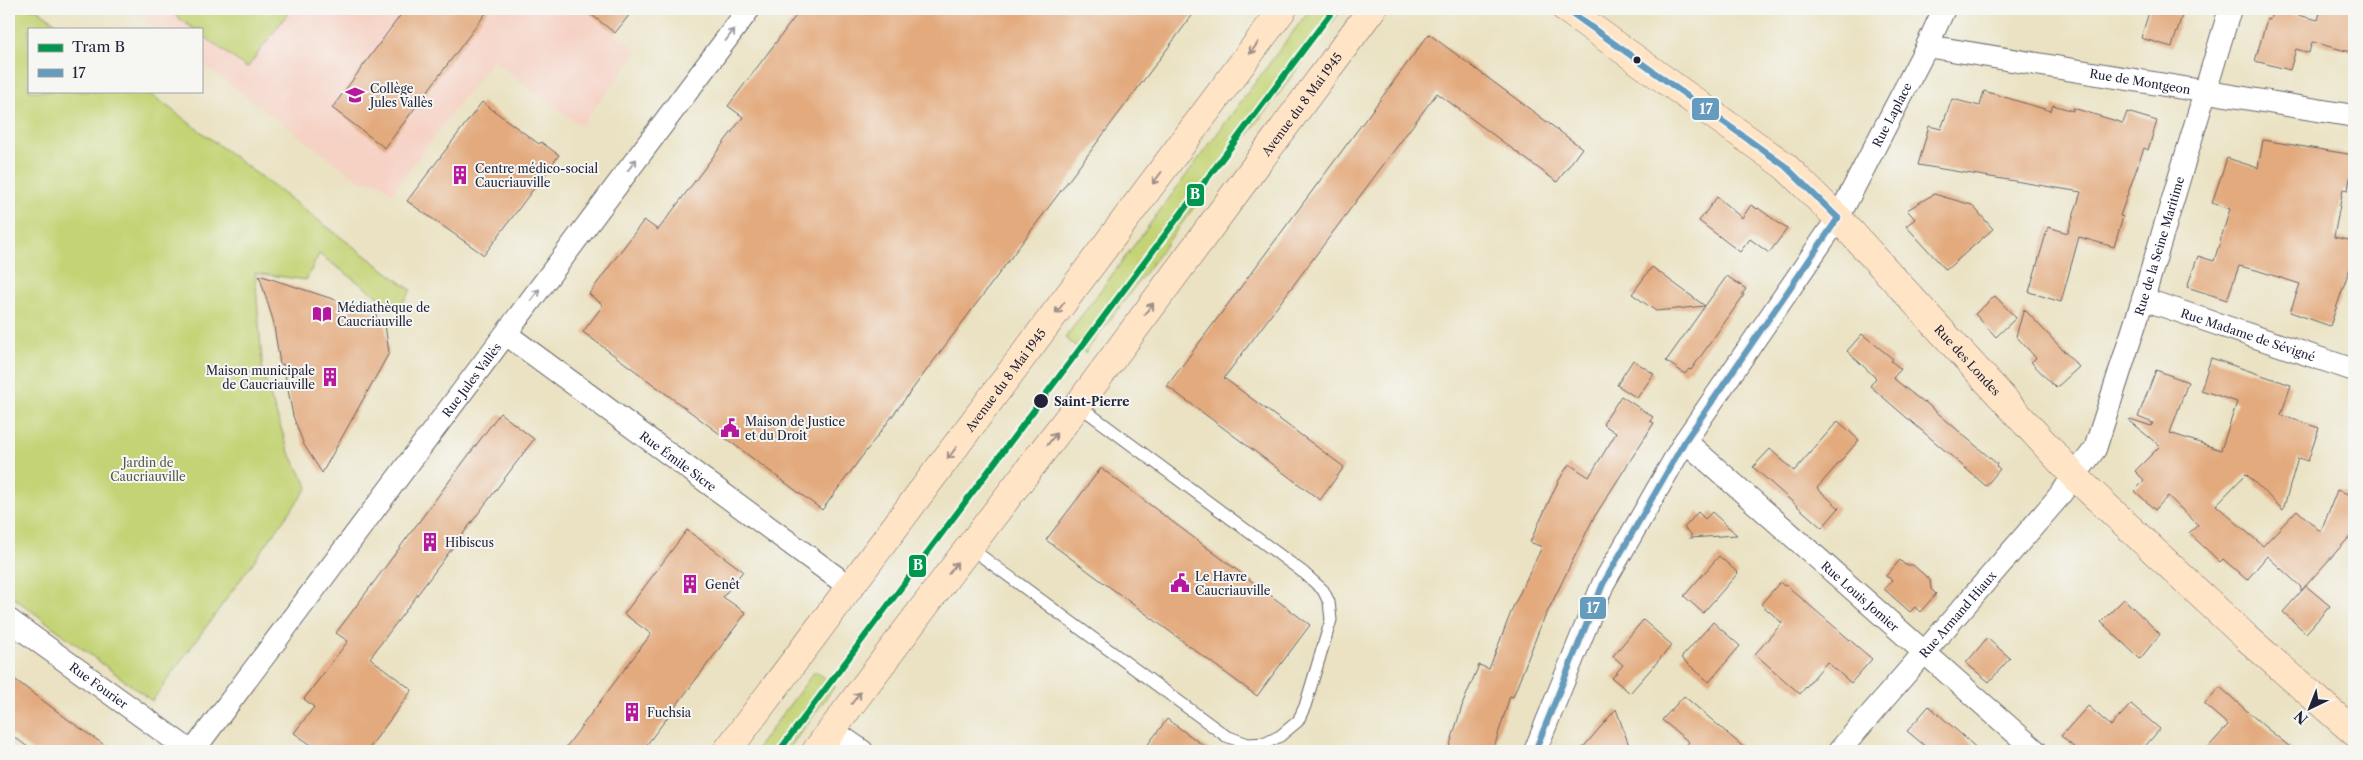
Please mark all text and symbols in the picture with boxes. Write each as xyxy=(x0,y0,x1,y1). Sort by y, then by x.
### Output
legend xyxy=(28,28,202,92)
one-way arrow xyxy=(724,29,735,42)
text: Tram B xyxy=(72,37,125,56)
one-way arrow xyxy=(1249,41,1259,55)
street label: Avenue du 8 Mai 1945 xyxy=(1258,49,1345,159)
unlabelled marker xyxy=(1632,55,1642,65)
text: 17 xyxy=(72,63,86,82)
street label: Rue de Montgeon xyxy=(2088,65,2192,97)
street label: Rue Laplace xyxy=(1869,80,1915,149)
place label: Collège Jules Vallès xyxy=(368,81,433,110)
school or university icon: Collège Jules Vallès xyxy=(344,84,366,106)
line badge: 17 xyxy=(1691,97,1720,121)
text: 17 xyxy=(1699,100,1713,118)
one-way arrow xyxy=(627,159,638,172)
place label: Centre médico-social Caucriauville xyxy=(475,161,598,190)
building icon: Centre médico-social Caucriauville xyxy=(449,164,471,186)
one-way arrow xyxy=(1152,171,1162,185)
street label: Rue de la Seine Maritime xyxy=(2131,174,2187,317)
line badge: B xyxy=(1186,183,1205,207)
text: B xyxy=(1190,185,1200,203)
one-way arrow xyxy=(530,288,540,302)
place label: Médiathèque de Caucriauville xyxy=(337,300,430,329)
one-way arrow xyxy=(1054,301,1065,314)
one-way arrow xyxy=(1144,302,1154,316)
library icon: Médiathèque de Caucriauville xyxy=(311,303,333,325)
street label: Rue Madame de Sévigné xyxy=(2179,305,2318,364)
street label: Rue des Londes xyxy=(1932,321,2004,398)
street label: Avenue du 8 Mai 1945 xyxy=(961,325,1049,435)
street label: Rue Jules Vallès xyxy=(439,340,504,420)
place label: Maison municipale de Caucriauville xyxy=(206,363,315,392)
building icon: Maison municipale de Caucriauville xyxy=(319,366,341,388)
marker: Saint-Pierre xyxy=(1032,392,1050,410)
place label: Saint-Pierre xyxy=(1054,394,1130,409)
place label: Maison de Justice et du Droit xyxy=(745,414,845,443)
public building icon: Maison de Justice et du Droit xyxy=(719,417,741,439)
street label: Rue Émile Sicre xyxy=(637,428,720,494)
one-way arrow xyxy=(1047,432,1057,446)
one-way arrow xyxy=(947,446,957,460)
park label: Jardin de Caucriauville xyxy=(110,455,186,484)
building icon: Hibiscus xyxy=(419,531,441,553)
place label: Hibiscus xyxy=(445,535,494,550)
line badge: B xyxy=(908,554,927,578)
text: B xyxy=(913,556,923,574)
street label: Rue Louis Jomier xyxy=(1818,558,1902,634)
one-way arrow xyxy=(948,561,958,575)
street label: Rue Armand Hiaux xyxy=(1916,568,1999,661)
place label: Le Havre Caucriauville xyxy=(1195,569,1271,598)
public building icon: Le Havre Caucriauville xyxy=(1169,572,1191,594)
building icon: Genêt xyxy=(679,573,701,595)
place label: Genêt xyxy=(705,577,741,592)
line badge: 17 xyxy=(1579,596,1607,620)
text: 17 xyxy=(1586,599,1600,617)
street label: Rue Fourier xyxy=(67,659,131,711)
north arrow xyxy=(2286,682,2336,732)
one-way arrow xyxy=(851,691,861,705)
building icon: Fuchsia xyxy=(621,701,643,723)
place label: Fuchsia xyxy=(647,705,692,720)
text: N xyxy=(2291,707,2312,728)

